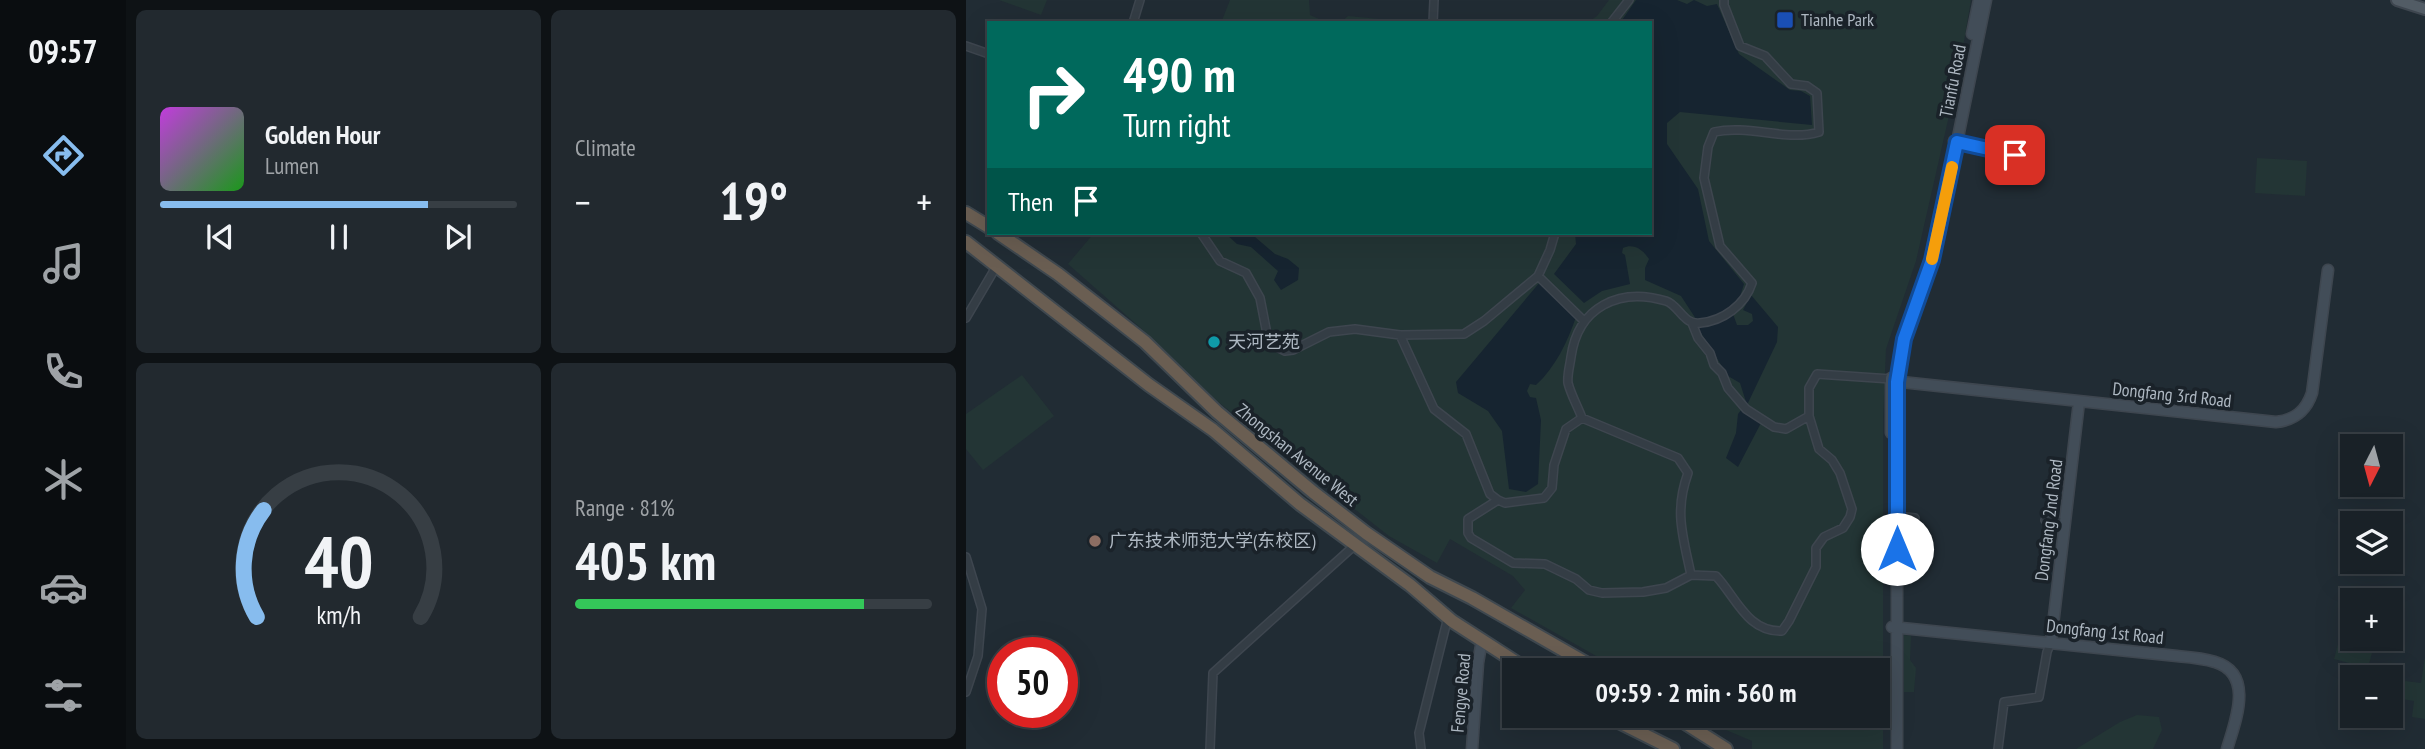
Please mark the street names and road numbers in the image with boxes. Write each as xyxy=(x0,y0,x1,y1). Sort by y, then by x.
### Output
street label: Tianfu Road xyxy=(1934,42,1971,119)
street label: Dongfang 3rd Road xyxy=(2111,377,2233,412)
street label: Zhongshan Avenue West xyxy=(1232,398,1363,511)
street label: Dongfang 2nd Road xyxy=(2030,458,2067,582)
street label: Dongfang 1st Road xyxy=(2045,614,2165,649)
street label: Fengye Road xyxy=(1446,652,1475,733)

